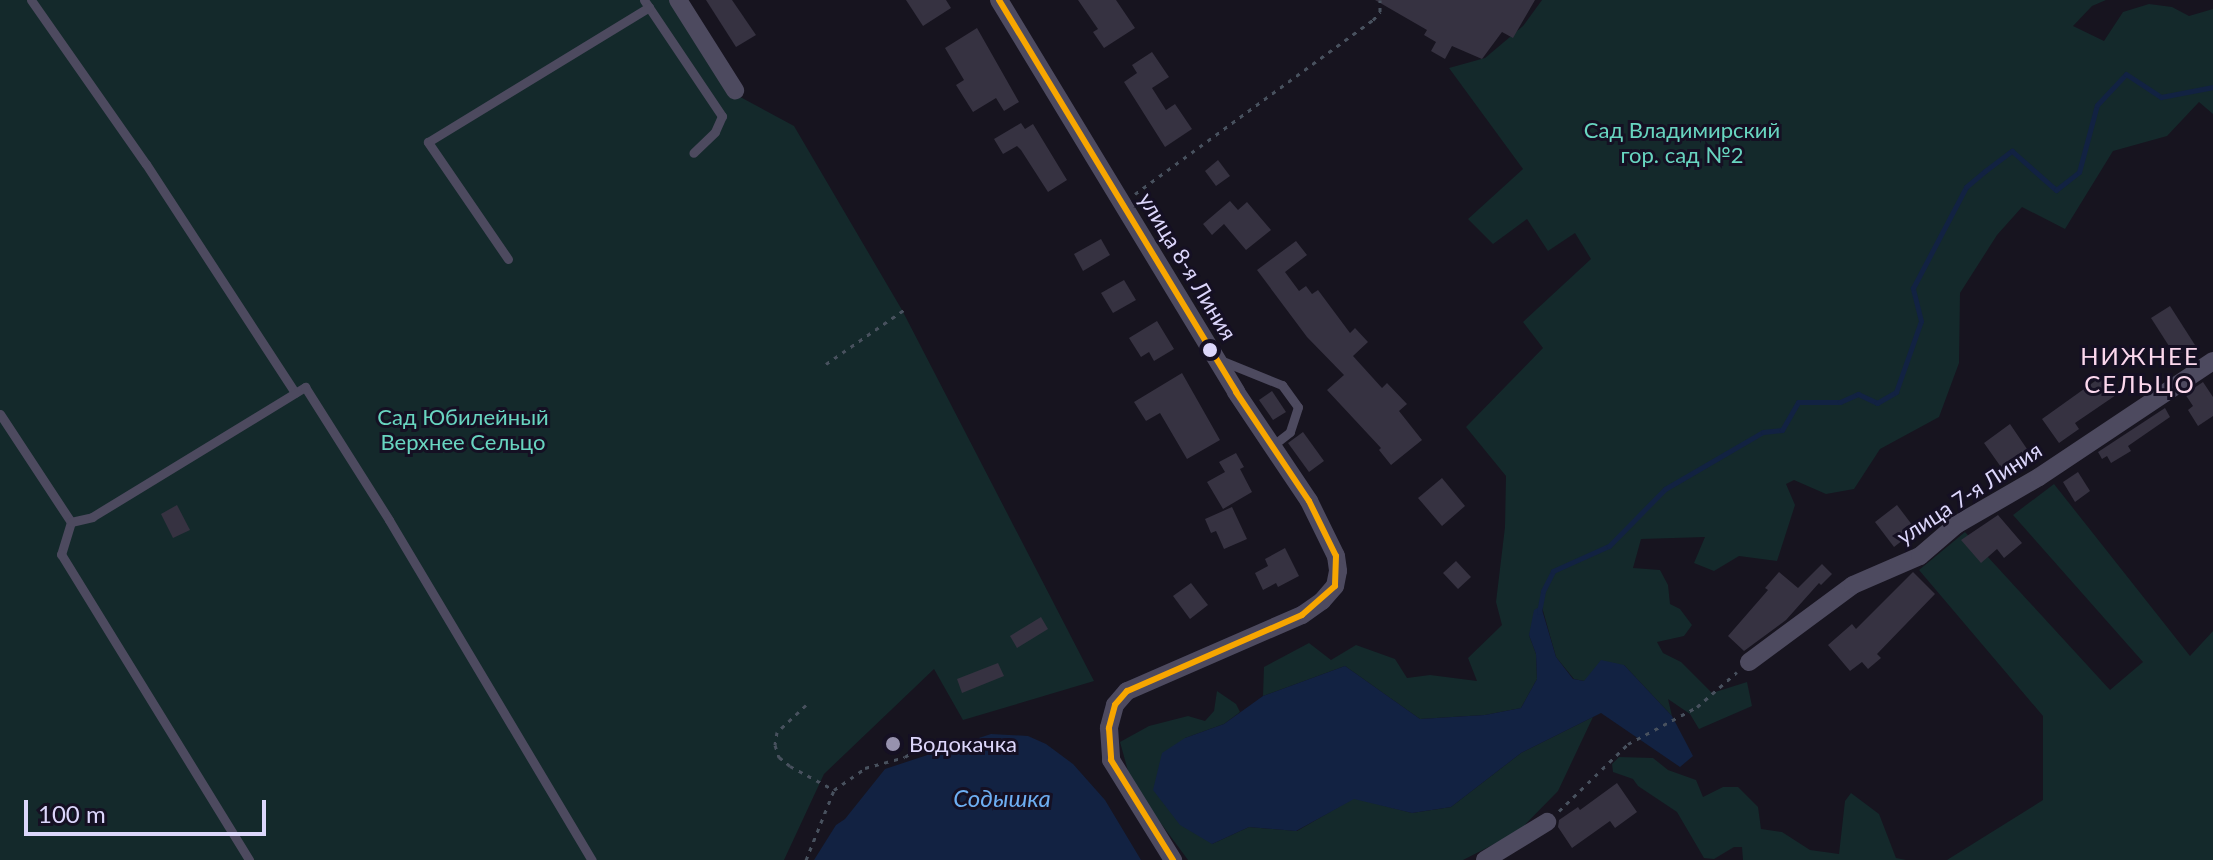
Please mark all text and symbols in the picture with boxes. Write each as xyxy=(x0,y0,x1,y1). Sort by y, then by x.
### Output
park label: Сад Владимирский гор. сад №2 xyxy=(1584,116,1780,168)
street label: улица 8-я Линия xyxy=(1134,187,1242,345)
unlabelled marker xyxy=(1202,342,1218,358)
district label: НИЖНЕЕ СЕЛЬЦО xyxy=(2080,342,2200,398)
park label: Сад Юбилейный Верхнее Сельцо xyxy=(377,403,549,454)
street label: улица 7-я Линия xyxy=(1892,436,2046,550)
place label: Водокачка xyxy=(909,731,1017,757)
marker: Водокачка xyxy=(884,735,902,753)
scale bar xyxy=(28,784,270,834)
water label: Содышка xyxy=(953,784,1051,812)
text: 100 m xyxy=(38,799,106,828)

